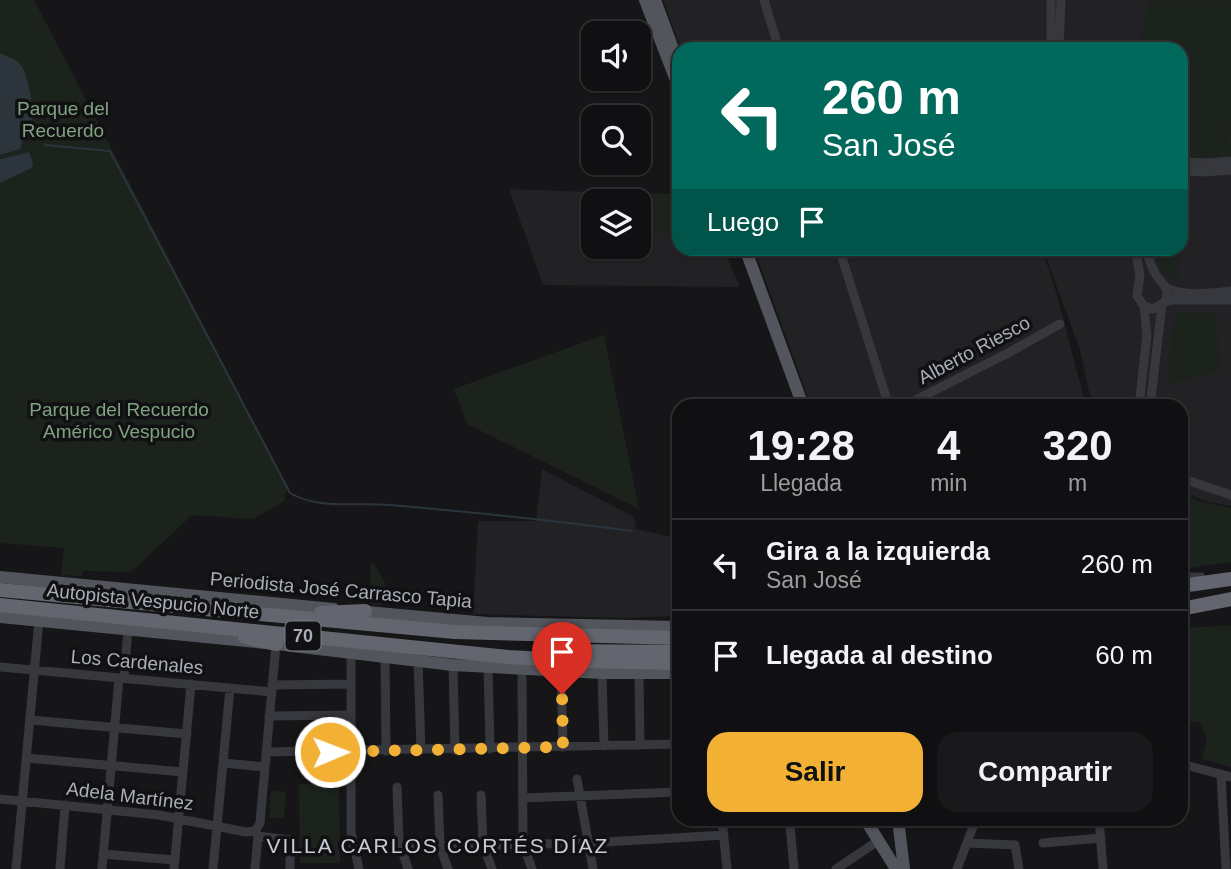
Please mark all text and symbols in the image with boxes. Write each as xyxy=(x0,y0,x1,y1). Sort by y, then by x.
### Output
map controls xyxy=(581,21,651,259)
button: sound xyxy=(581,21,651,91)
icon: left xyxy=(707,70,798,161)
text: 260 m xyxy=(822,70,961,124)
park label: Parque del Recuerdo xyxy=(17,98,109,141)
button: search xyxy=(581,105,651,175)
text: San José xyxy=(822,127,955,163)
button: layers xyxy=(581,189,651,259)
icon: arrive xyxy=(793,203,831,241)
text: Luego xyxy=(707,207,779,237)
street label: Alberto Riesco xyxy=(915,312,1033,388)
park label: Parque del Recuerdo Américo Vespucio xyxy=(29,399,209,442)
text: 19:28 xyxy=(747,422,855,469)
text: 4 xyxy=(937,422,960,469)
text: 320 xyxy=(1043,422,1113,469)
text: Llegada xyxy=(760,470,842,496)
text: min xyxy=(930,470,967,496)
text: m xyxy=(1068,470,1087,496)
text: Gira a la izquierda xyxy=(766,536,990,566)
icon: left xyxy=(707,546,745,584)
text: 260 m xyxy=(1081,549,1153,579)
text: San José xyxy=(766,567,862,593)
street label: Periodista José Carrasco Tapia xyxy=(209,568,473,612)
street label: Autopista Vespucio Norte xyxy=(46,579,260,623)
road number: 70 xyxy=(286,622,320,650)
pin xyxy=(532,622,592,694)
icon: arrive xyxy=(543,633,581,671)
icon: arrive xyxy=(707,637,745,675)
text: Llegada al destino xyxy=(766,640,993,670)
text: 60 m xyxy=(1095,640,1153,670)
street label: Los Cardenales xyxy=(70,646,204,678)
position arrow xyxy=(293,715,367,789)
button: Salir xyxy=(707,732,923,812)
button: Compartir xyxy=(937,732,1153,812)
street label: Adela Martínez xyxy=(65,778,195,814)
district label: VILLA CARLOS CORTÉS DÍAZ xyxy=(267,834,609,857)

